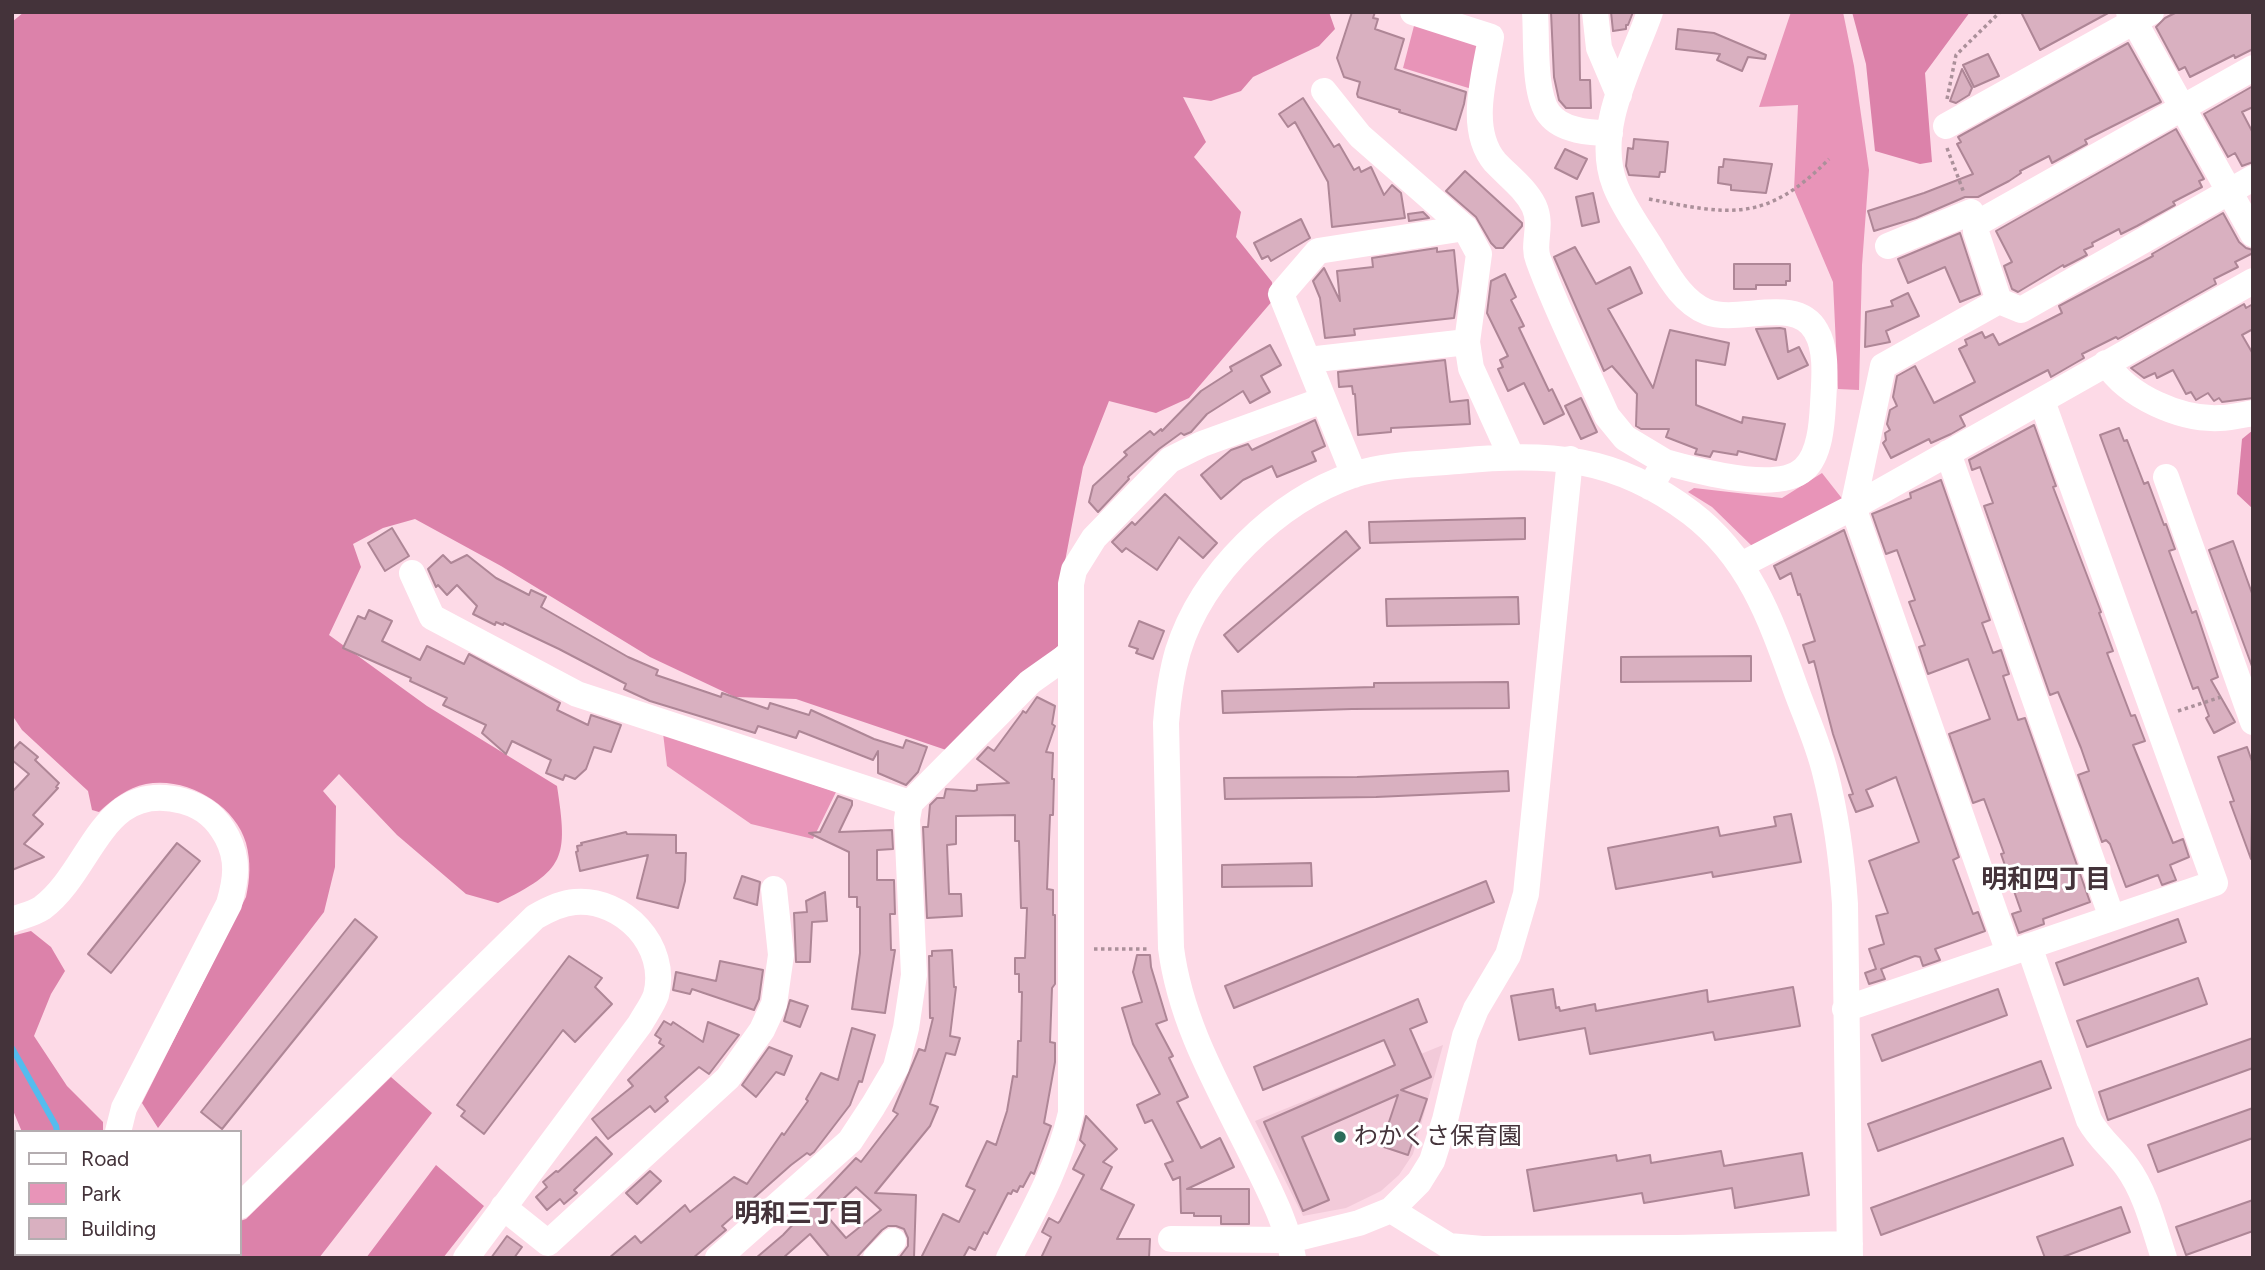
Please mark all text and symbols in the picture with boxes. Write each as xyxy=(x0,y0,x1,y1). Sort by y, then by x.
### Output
district label: 明和四丁目 xyxy=(1981,864,2111,896)
place label: わかくさ保育園 xyxy=(1354,1123,1522,1151)
marker: わかくさ保育園 xyxy=(1332,1129,1348,1145)
legend xyxy=(14,1130,242,1256)
text: Road xyxy=(81,1146,129,1171)
text: Park xyxy=(81,1181,121,1206)
district label: 明和三丁目 xyxy=(734,1198,864,1230)
text: Building xyxy=(81,1216,156,1241)

